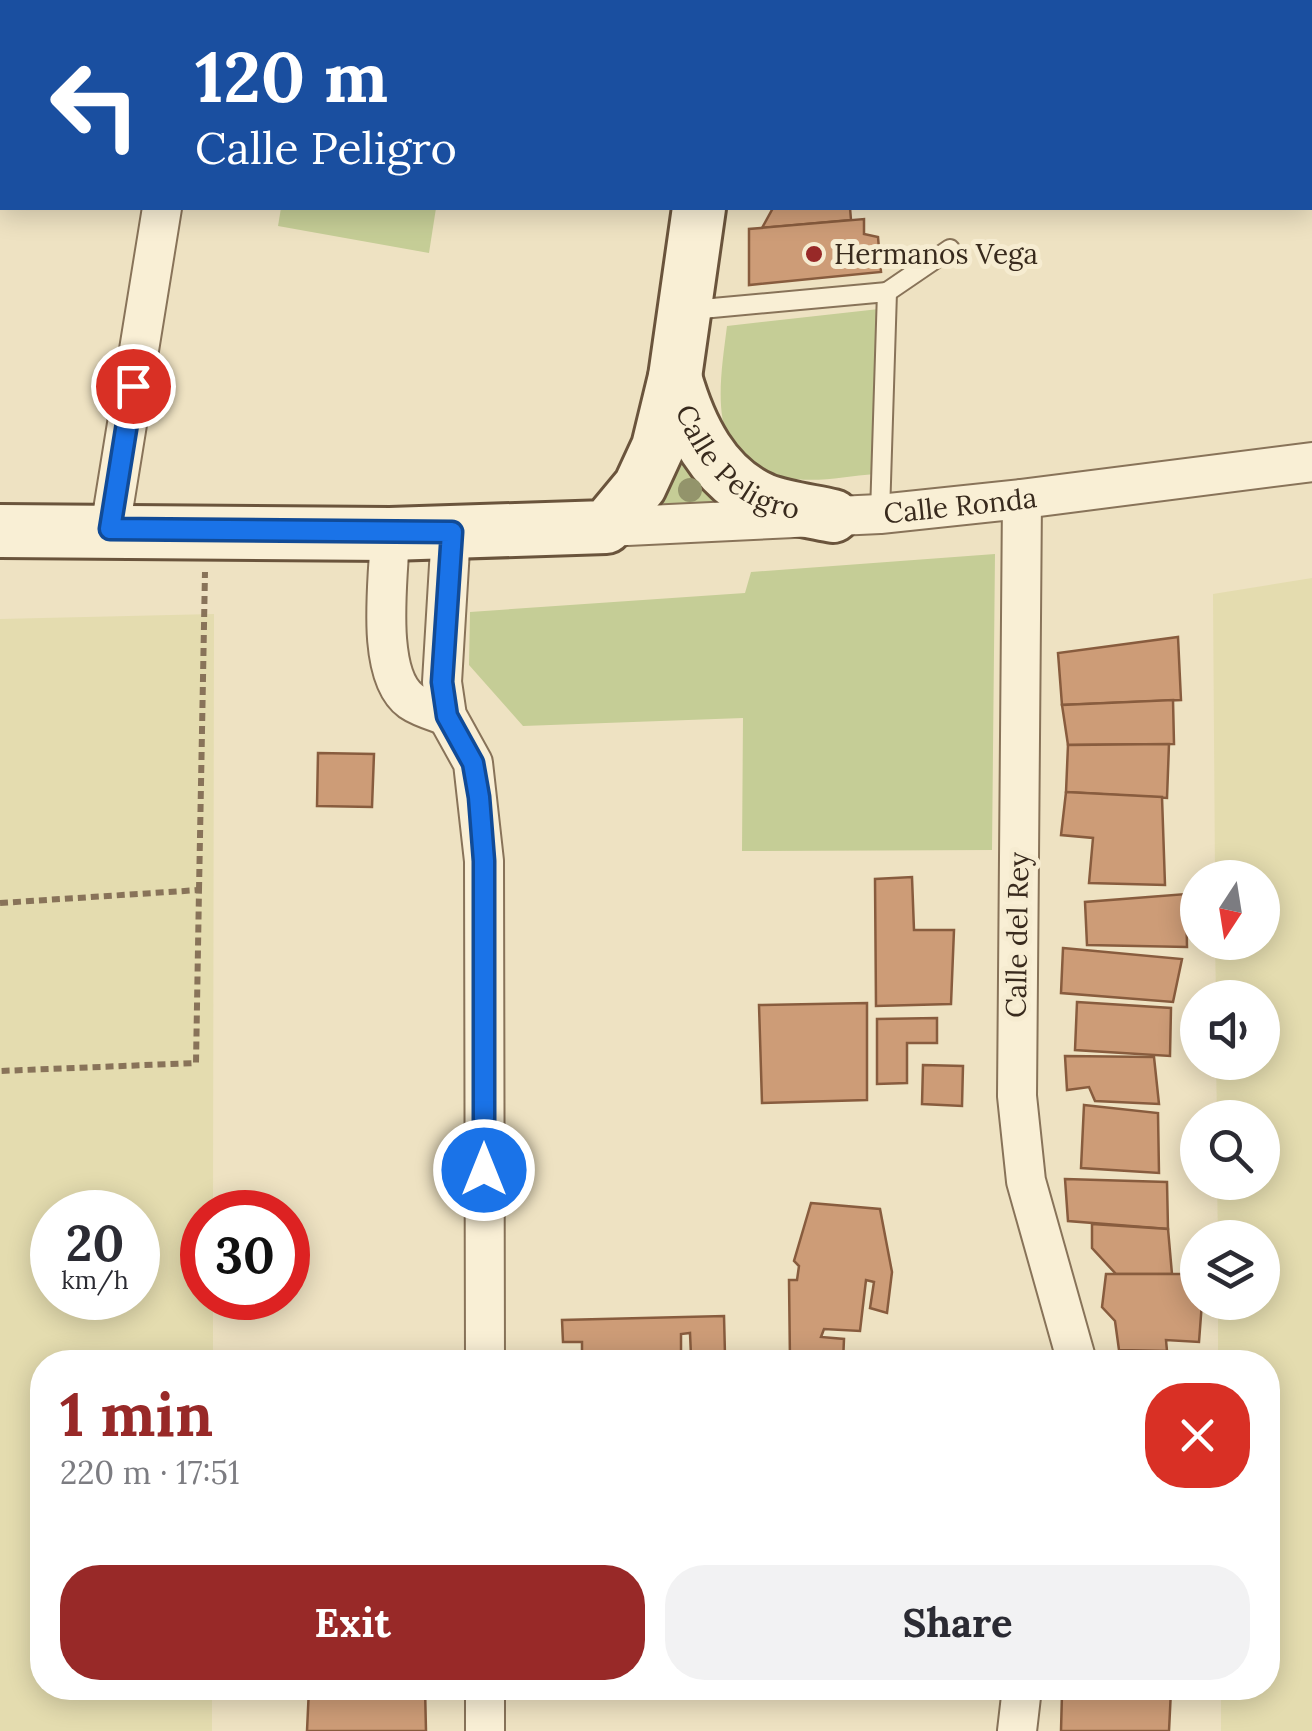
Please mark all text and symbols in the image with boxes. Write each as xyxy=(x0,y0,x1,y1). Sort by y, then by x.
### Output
text: 120 m xyxy=(195,32,388,121)
icon: left xyxy=(30,40,160,170)
text: Calle Peligro xyxy=(195,119,457,176)
place label: Hermanos Vega xyxy=(834,236,1038,272)
marker: Hermanos Vega xyxy=(803,243,825,265)
pin xyxy=(91,344,176,429)
icon: arrive xyxy=(106,359,161,414)
street label: Calle Peligro xyxy=(668,399,803,527)
street label: Calle Ronda xyxy=(882,479,1039,532)
street label: Calle del Rey xyxy=(998,852,1036,1018)
north arrow xyxy=(1180,860,1280,960)
map controls xyxy=(1180,860,1280,1320)
button: sound xyxy=(1180,980,1280,1080)
button: search xyxy=(1180,1100,1280,1200)
position arrow xyxy=(432,1118,536,1222)
speed limit sign: 30 xyxy=(180,1190,310,1320)
text: 20 xyxy=(66,1211,124,1275)
button: layers xyxy=(1180,1220,1280,1320)
text: km/h xyxy=(61,1264,129,1296)
text: 1 min xyxy=(60,1376,213,1452)
button: close xyxy=(1145,1383,1250,1488)
text: 220 m · 17:51 xyxy=(60,1452,240,1493)
button: Exit xyxy=(60,1565,645,1680)
button: Share xyxy=(665,1565,1250,1680)

